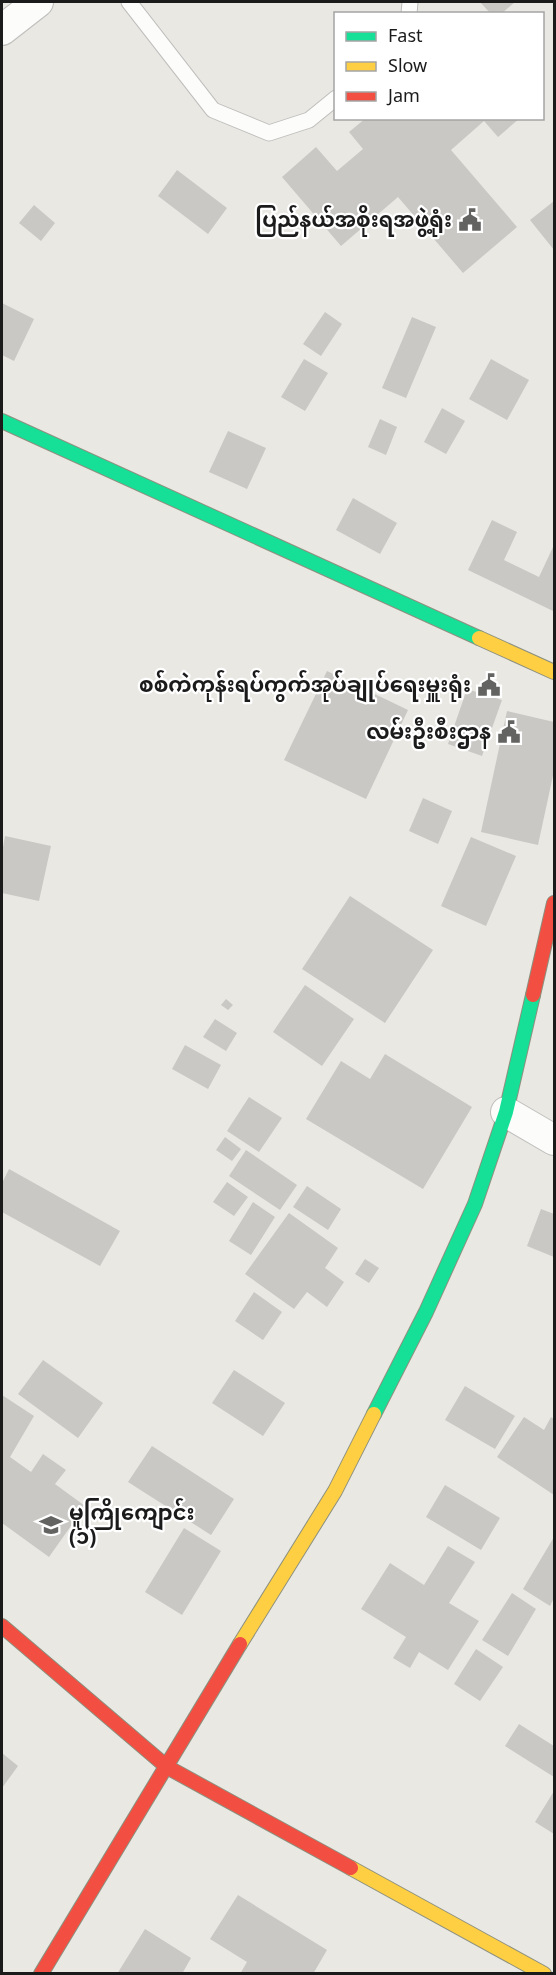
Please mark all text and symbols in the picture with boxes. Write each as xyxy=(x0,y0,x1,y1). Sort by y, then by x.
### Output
legend xyxy=(334,12,544,120)
text: Fast xyxy=(388,23,423,47)
text: Slow xyxy=(388,53,427,77)
text: Jam xyxy=(386,83,420,107)
place label: ပြည်နယ်အစိုးရအဖွဲ့ရုံး xyxy=(255,204,452,237)
public building icon: ပြည်နယ်အစိုးရအဖွဲ့ရုံး xyxy=(457,207,483,233)
place label: စစ်ကဲကုန်းရပ်ကွက်အုပ်ချုပ်ရေးမှူးရုံး xyxy=(139,669,471,703)
public building icon: စစ်ကဲကုန်းရပ်ကွက်အုပ်ချုပ်ရေးမှူးရုံး xyxy=(476,672,502,698)
place label: လမ်းဦးစီးဌာန xyxy=(366,716,491,749)
public building icon: လမ်းဦးစီးဌာန xyxy=(496,719,522,745)
place label: မူကြိုကျောင်း (၁) xyxy=(69,1497,195,1550)
school or university icon: မူကြိုကျောင်း (၁) xyxy=(38,1512,64,1538)

